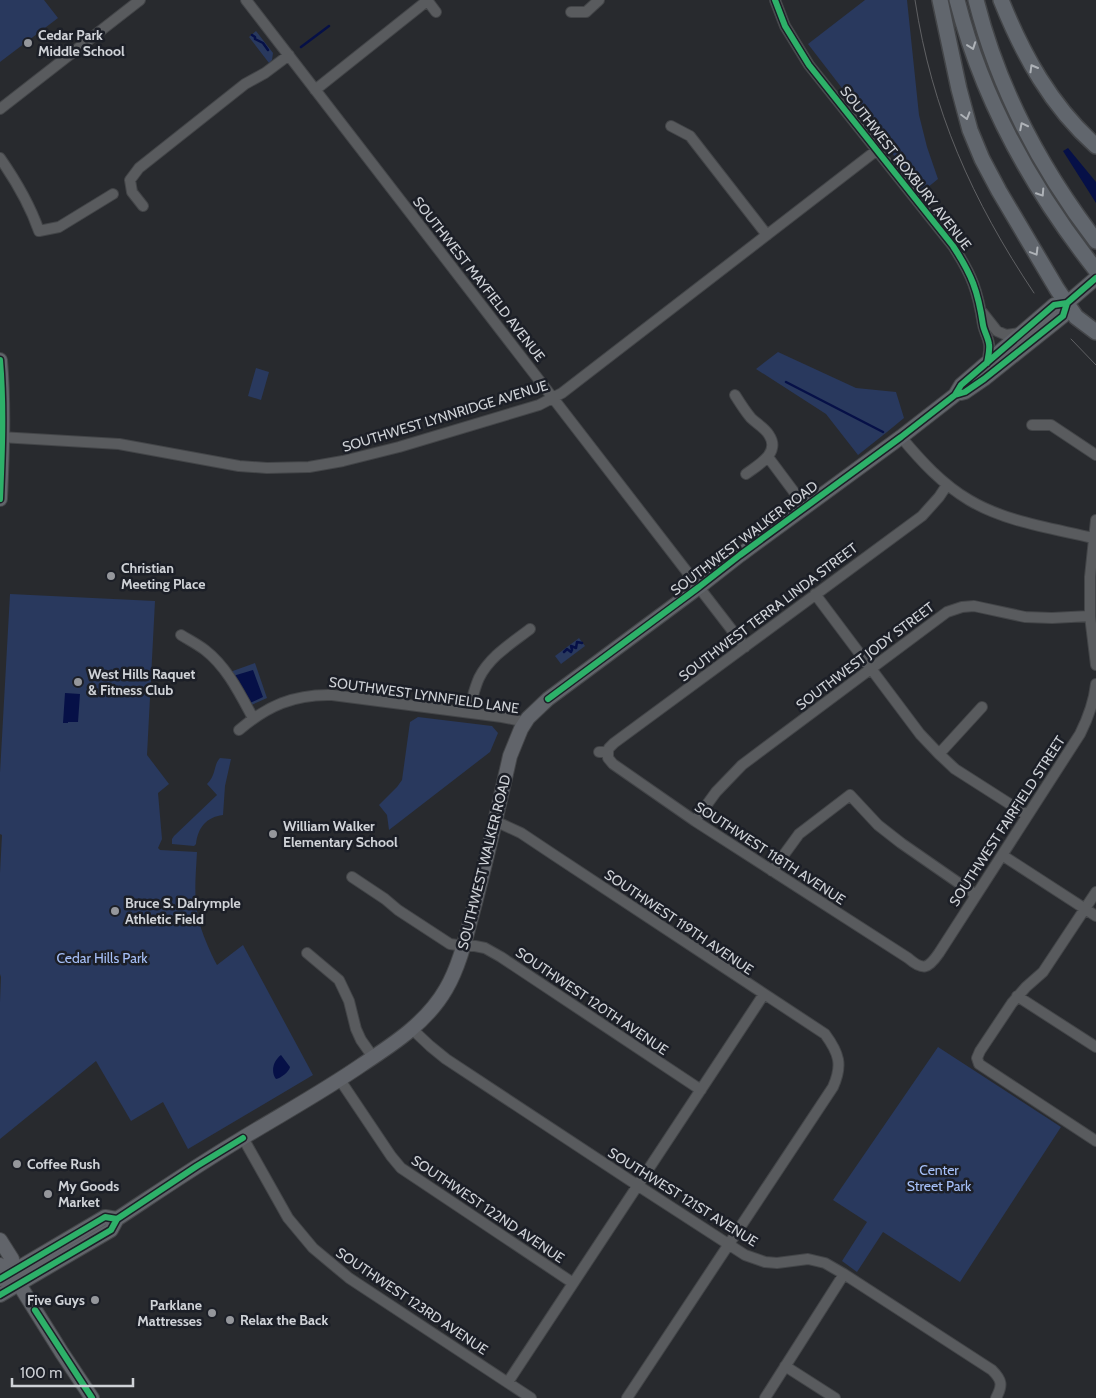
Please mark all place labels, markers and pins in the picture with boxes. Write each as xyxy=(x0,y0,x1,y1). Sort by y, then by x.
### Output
place label: Cedar Park Middle School xyxy=(38,26,125,60)
marker: Cedar Park Middle School xyxy=(22,37,34,49)
place label: Christian Meeting Place xyxy=(121,559,205,593)
marker: Christian Meeting Place xyxy=(105,570,117,582)
place label: West Hills Raquet & Fitness Club xyxy=(88,665,196,699)
marker: West Hills Raquet & Fitness Club xyxy=(72,676,84,688)
place label: William Walker Elementary School xyxy=(283,817,398,851)
marker: William Walker Elementary School xyxy=(267,828,279,840)
place label: Bruce S. DaIrymple Athletic Field xyxy=(125,894,241,928)
marker: Bruce S. DaIrymple Athletic Field xyxy=(109,905,121,917)
place label: Coffee Rush xyxy=(27,1155,100,1173)
marker: Coffee Rush xyxy=(11,1158,23,1170)
place label: My Goods Market xyxy=(58,1177,119,1211)
marker: My Goods Market xyxy=(42,1188,54,1200)
place label: Five Guys xyxy=(27,1291,85,1309)
marker: Five Guys xyxy=(89,1294,101,1306)
place label: Parklane Mattresses xyxy=(137,1296,202,1330)
marker: Parklane Mattresses xyxy=(206,1307,218,1319)
place label: Relax the Back xyxy=(240,1311,328,1329)
marker: Relax the Back xyxy=(224,1314,236,1326)

